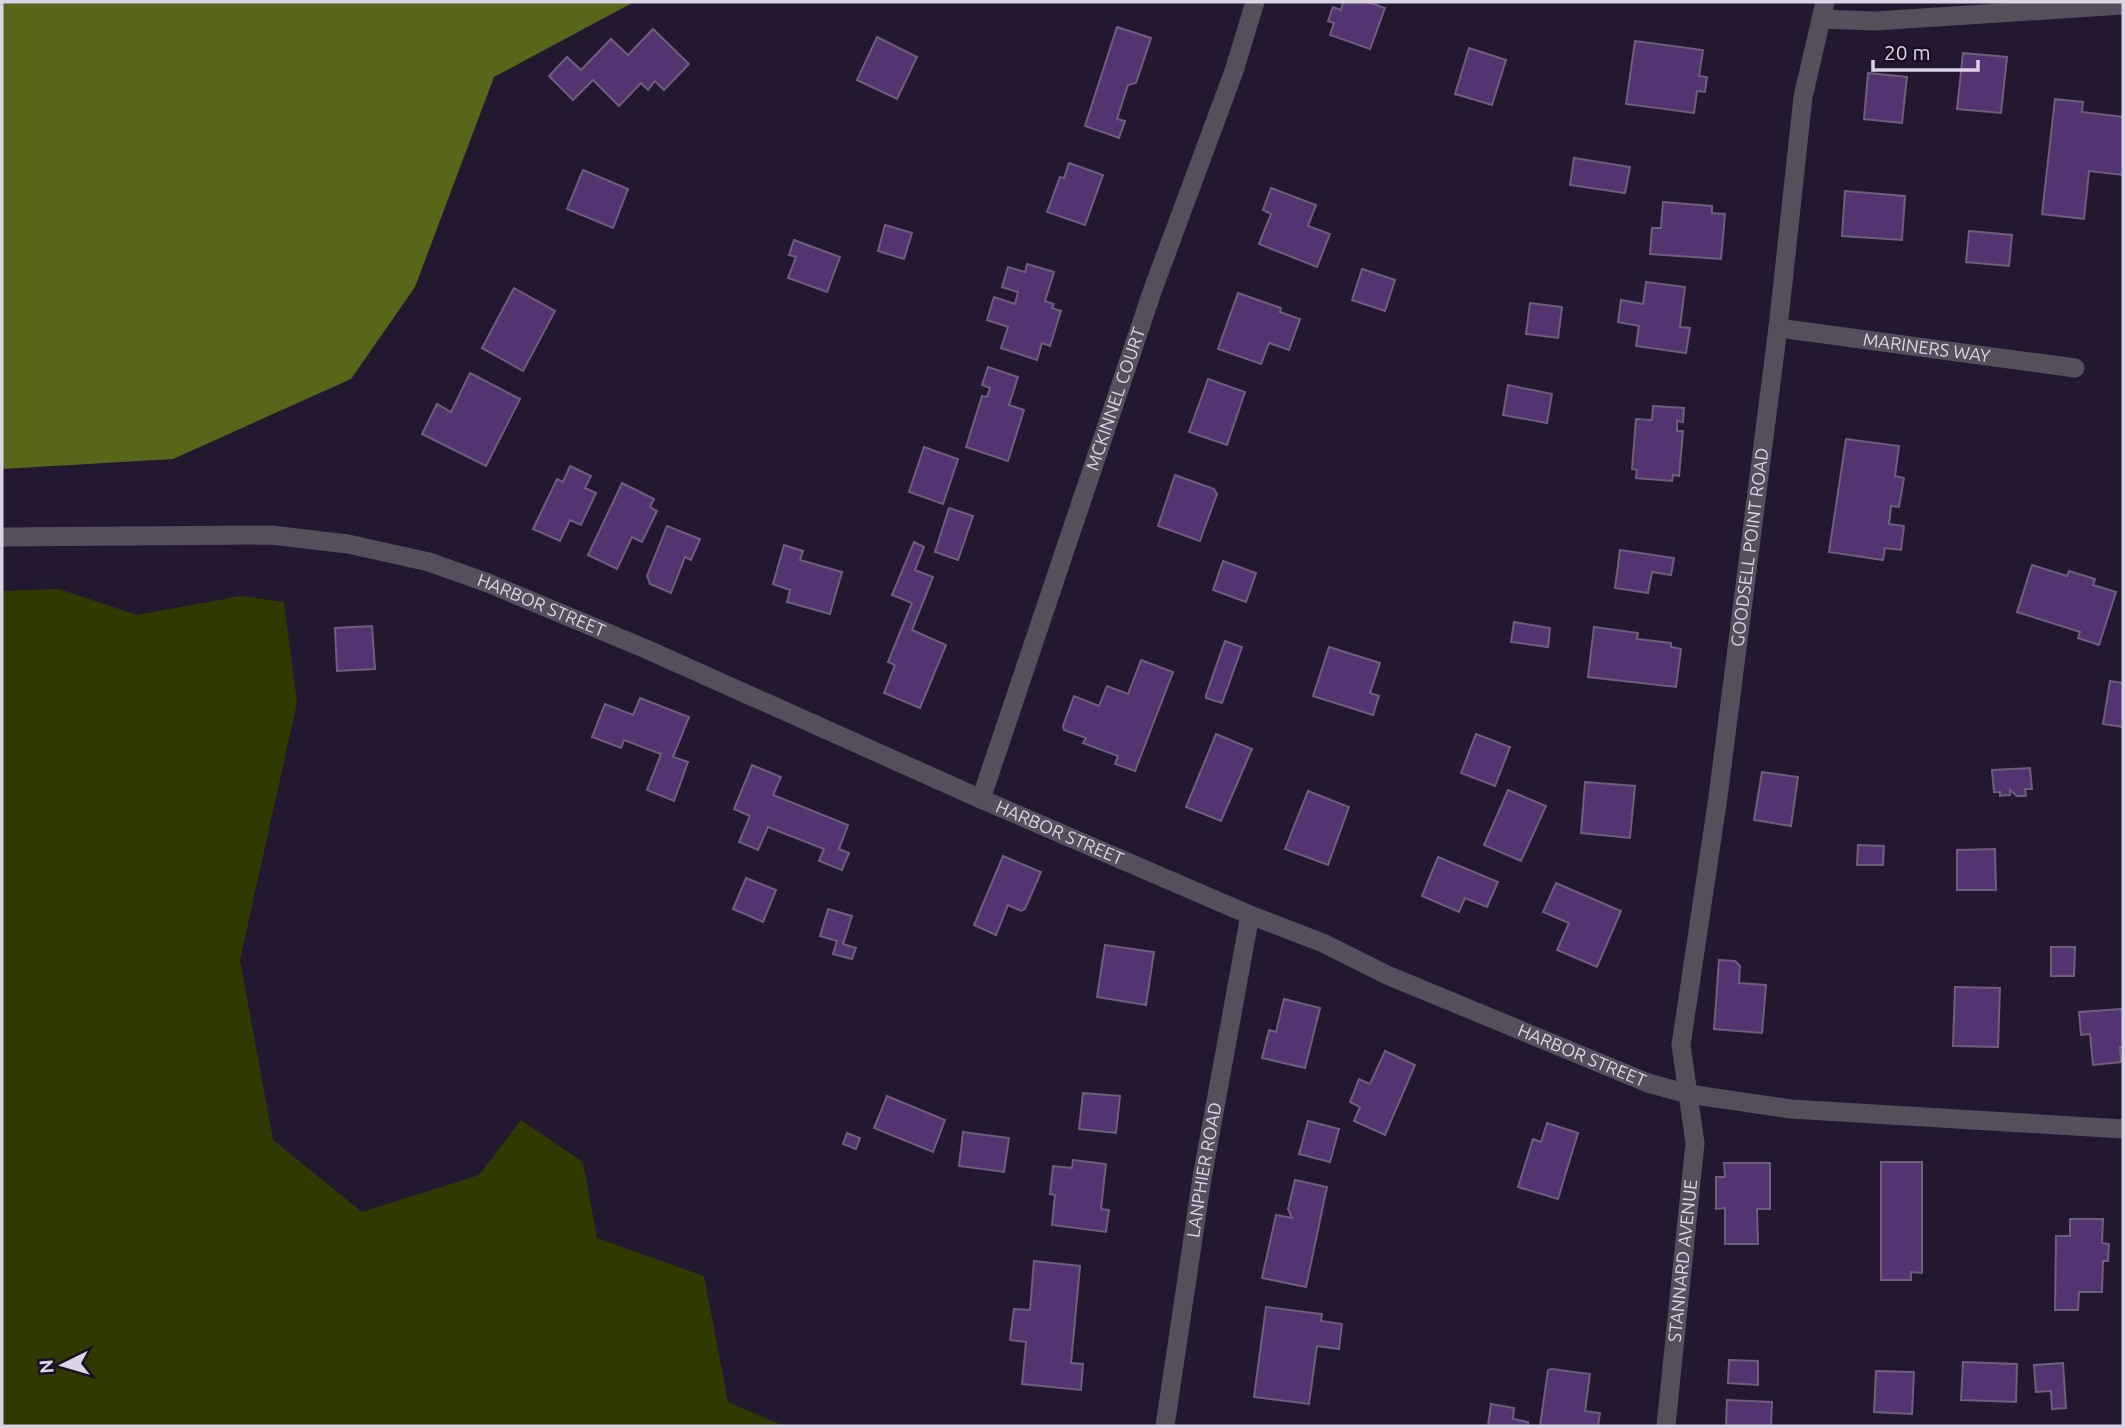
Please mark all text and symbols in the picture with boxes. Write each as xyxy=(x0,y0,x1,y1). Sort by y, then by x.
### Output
scale bar xyxy=(1873,28,1978,72)
text: 20 m xyxy=(1884,40,1931,64)
street label: MCKINNEL COURT xyxy=(1082,325,1148,473)
street label: MARINERS WAY xyxy=(1862,329,1992,366)
street label: GOODSELL POINT ROAD xyxy=(1726,446,1772,648)
street label: HARBOR STREET xyxy=(475,569,609,640)
street label: HARBOR STREET xyxy=(993,796,1127,868)
street label: HARBOR STREET xyxy=(1515,1019,1649,1090)
street label: LANPHIER ROAD xyxy=(1182,1100,1225,1239)
street label: STANNARD AVENUE xyxy=(1664,1179,1700,1343)
north arrow xyxy=(28,1330,98,1400)
text: N xyxy=(34,1358,58,1375)

